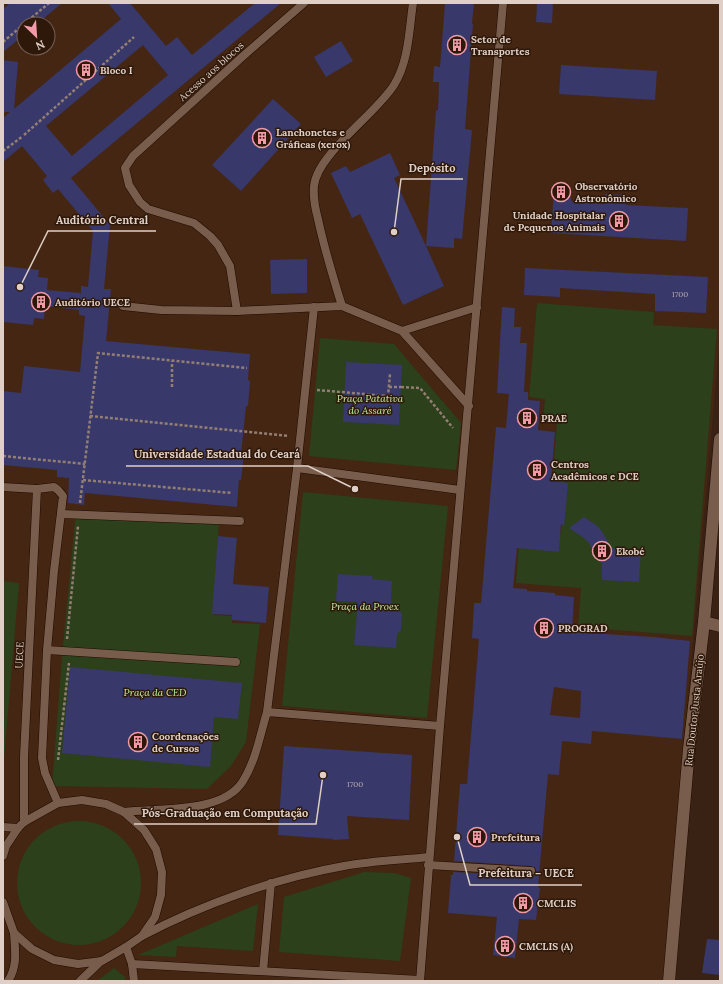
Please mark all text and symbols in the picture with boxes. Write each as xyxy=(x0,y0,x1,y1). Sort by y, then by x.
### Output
north arrow xyxy=(16,16,56,56)
place label: Setor de Transportes xyxy=(471,33,530,58)
building icon: Setor de Transportes xyxy=(446,34,468,56)
text: N xyxy=(33,37,47,53)
street label: Acesso aos blocos xyxy=(175,38,247,105)
building icon: Bloco I xyxy=(75,59,97,81)
place label: Bloco I xyxy=(100,64,133,77)
place label: Lanchonetes e Gráficas (xerox) xyxy=(276,126,350,151)
building icon: Lanchonetes e Gráficas (xerox) xyxy=(251,127,273,149)
callout: Depósito xyxy=(401,156,463,179)
text: Depósito xyxy=(409,161,455,175)
place label: Observatório Astronômico xyxy=(575,180,638,205)
building icon: Observatório Astronômico xyxy=(550,181,572,203)
callout: Auditório Central xyxy=(48,208,156,231)
place label: Unidade Hospitalar de Pequenos Animais xyxy=(504,209,605,234)
building icon: Unidade Hospitalar de Pequenos Animais xyxy=(608,210,630,232)
text: Auditório Central xyxy=(56,213,149,227)
house number: 1700 xyxy=(672,289,688,299)
building icon: Auditório UECE xyxy=(30,291,52,313)
place label: Auditório UECE xyxy=(55,296,130,309)
park label: Praça Patativa do Assaré xyxy=(337,392,404,417)
building icon: PRAE xyxy=(516,407,538,429)
place label: PRAE xyxy=(541,412,567,425)
callout: Universidade Estadual do Ceará xyxy=(126,443,308,466)
text: Universidade Estadual do Ceará xyxy=(134,447,300,461)
place label: Centros Acadêmicos e DCE xyxy=(551,458,639,483)
building icon: Centros Acadêmicos e DCE xyxy=(526,459,548,481)
building icon: Ekobé xyxy=(591,540,613,562)
place label: Ekobé xyxy=(616,545,645,558)
park label: Praça da Proex xyxy=(331,600,400,613)
building icon: PROGRAD xyxy=(533,617,555,639)
place label: PROGRAD xyxy=(558,622,608,635)
street label: UECE xyxy=(12,641,27,669)
street label: Rua Doutor Justa Araújo xyxy=(682,654,707,766)
park label: Praça da CED xyxy=(124,686,186,699)
place label: Coordenações de Cursos xyxy=(152,730,219,755)
building icon: Coordenações de Cursos xyxy=(127,731,149,753)
house number: 1700 xyxy=(347,779,363,789)
callout: Pós-Graduação em Computação xyxy=(134,801,316,824)
text: Pós-Graduação em Computação xyxy=(142,806,308,820)
building icon: Prefeitura xyxy=(466,826,488,848)
place label: Prefeitura xyxy=(491,831,541,844)
callout: Prefeitura – UECE xyxy=(470,862,582,885)
text: Prefeitura – UECE xyxy=(478,866,574,880)
building icon: CMCLIS xyxy=(512,892,534,914)
place label: CMCLIS xyxy=(537,897,576,910)
building icon: CMCLIS (A) xyxy=(494,935,516,957)
place label: CMCLIS (A) xyxy=(519,940,573,953)

